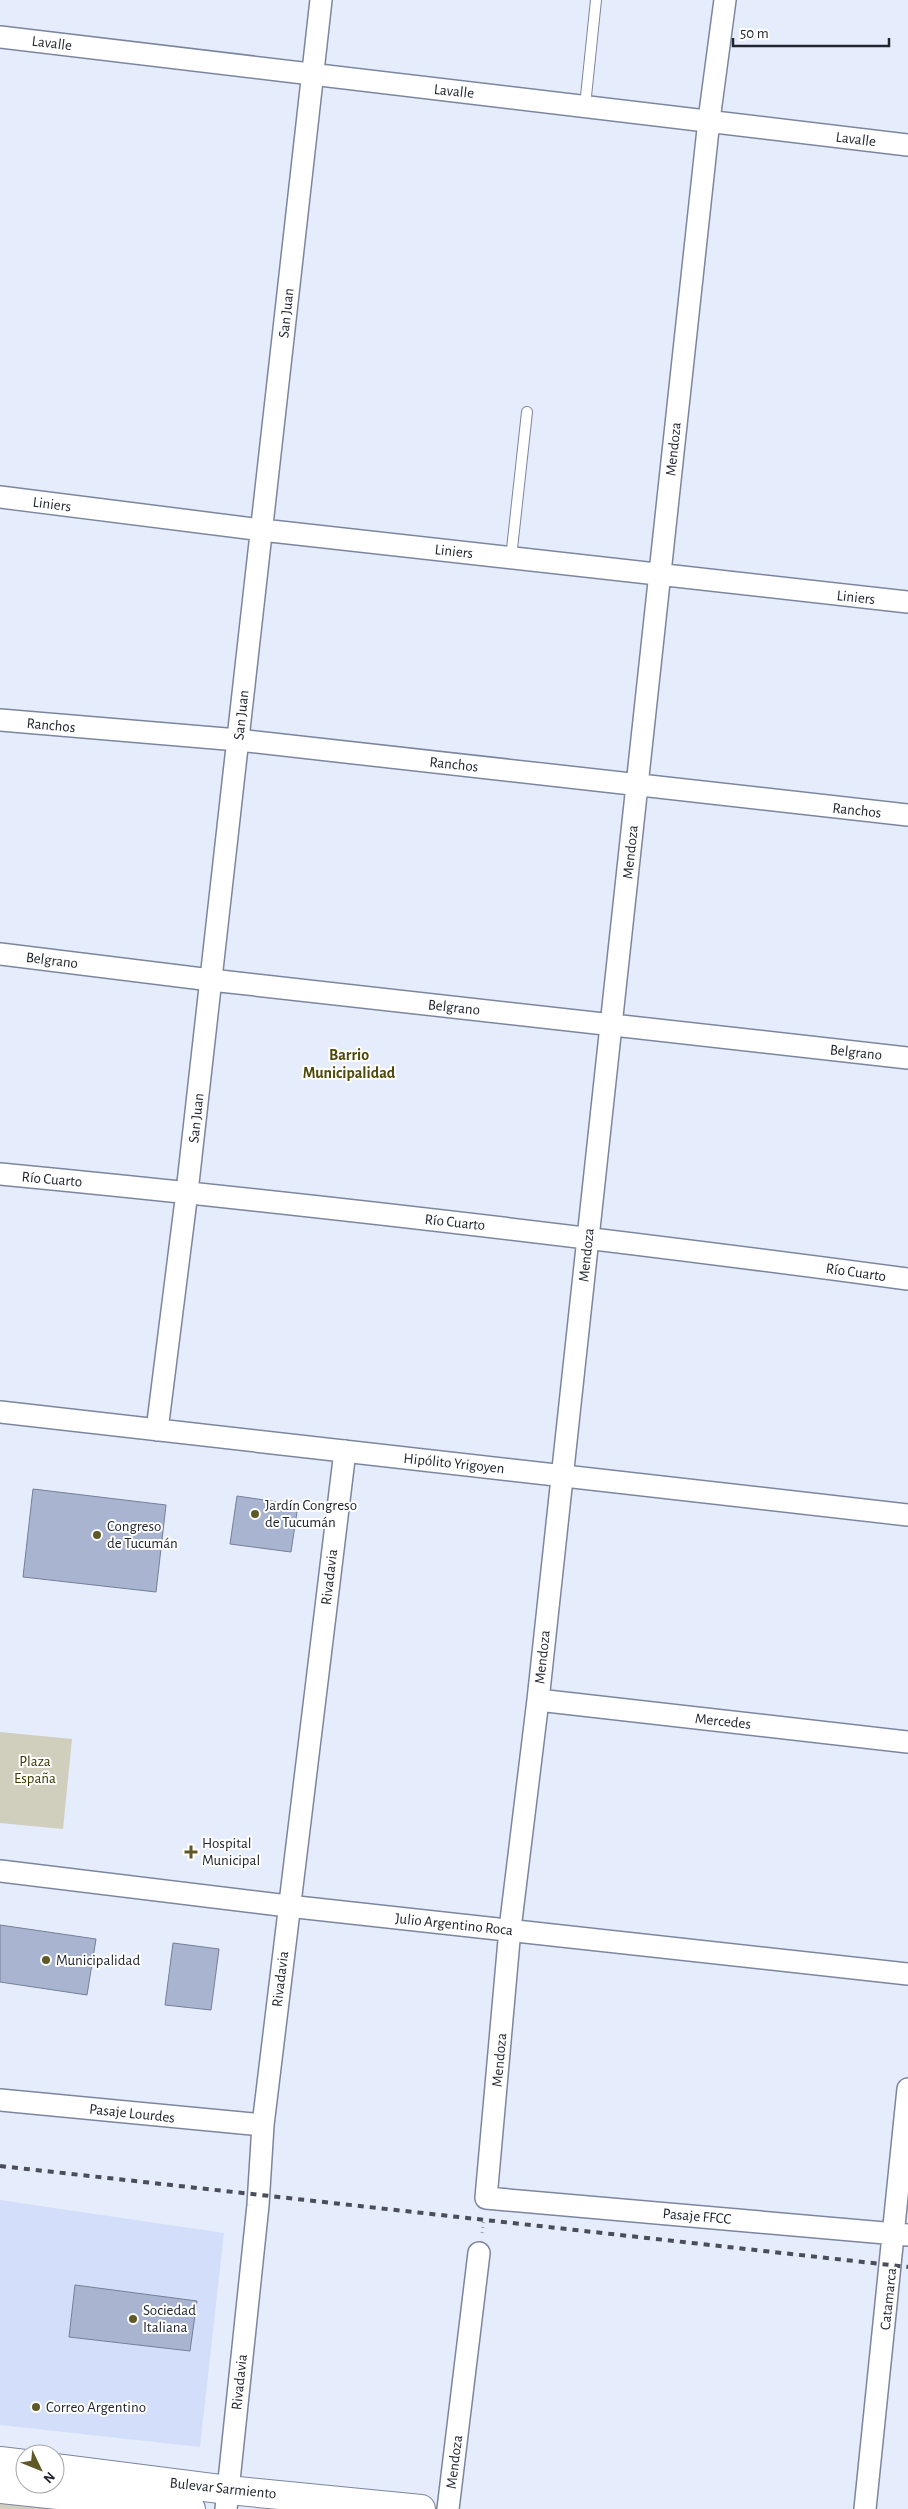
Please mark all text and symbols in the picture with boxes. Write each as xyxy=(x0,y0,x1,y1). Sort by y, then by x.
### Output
scale bar xyxy=(733,15,889,47)
text: 50 m xyxy=(740,26,769,41)
street label: Lavalle xyxy=(31,34,73,53)
street label: Lavalle xyxy=(433,82,475,101)
street label: Lavalle xyxy=(835,130,877,149)
street label: San Juan xyxy=(276,287,297,339)
street label: Mendoza xyxy=(663,421,684,477)
street label: Liniers xyxy=(32,495,72,514)
street label: Liniers xyxy=(434,542,474,561)
street label: Liniers xyxy=(836,588,876,607)
street label: San Juan xyxy=(231,689,252,741)
street label: Ranchos xyxy=(26,716,76,735)
street label: Ranchos xyxy=(429,754,479,775)
street label: Ranchos xyxy=(832,800,882,821)
street label: Mendoza xyxy=(620,824,641,880)
street label: Belgrano xyxy=(25,950,79,971)
street label: Belgrano xyxy=(427,997,481,1018)
street label: Belgrano xyxy=(829,1042,883,1063)
district label: Barrio Municipalidad xyxy=(303,1047,396,1081)
street label: San Juan xyxy=(186,1092,207,1144)
street label: Río Cuarto xyxy=(21,1169,83,1190)
street label: Río Cuarto xyxy=(424,1212,486,1233)
street label: Mendoza xyxy=(576,1227,597,1283)
street label: Río Cuarto xyxy=(825,1261,887,1284)
street label: Hipólito Yrigoyen xyxy=(403,1451,505,1476)
place label: Jardín Congreso de Tucumán xyxy=(265,1498,357,1530)
marker: Jardín Congreso de Tucumán xyxy=(249,1508,261,1520)
place label: Congreso de Tucumán xyxy=(107,1519,178,1551)
marker: Congreso de Tucumán xyxy=(91,1529,103,1541)
street label: Rivadavia xyxy=(319,1548,340,1606)
street label: Mendoza xyxy=(532,1629,553,1685)
street label: Mercedes xyxy=(694,1711,752,1732)
park label: Plaza España xyxy=(14,1754,56,1786)
place label: Hospital Municipal xyxy=(202,1836,260,1868)
marker: Hospital Municipal xyxy=(184,1845,198,1859)
street label: Julio Argentino Roca xyxy=(394,1911,514,1938)
street label: Rivadavia xyxy=(270,1950,291,2008)
place label: Municipalidad xyxy=(56,1953,140,1968)
marker: Municipalidad xyxy=(40,1954,52,1966)
street label: Mendoza xyxy=(490,2032,509,2088)
street label: Pasaje Lourdes xyxy=(88,2102,176,2125)
street label: Pasaje FFCC xyxy=(662,2206,732,2227)
street label: Catamarca xyxy=(878,2267,899,2331)
place label: Sociedad Italiana xyxy=(143,2303,196,2335)
marker: Sociedad Italiana xyxy=(127,2313,139,2325)
street label: Rivadavia xyxy=(229,2353,250,2411)
place label: Correo Argentino xyxy=(46,2400,146,2415)
marker: Correo Argentino xyxy=(30,2401,42,2413)
street label: Mendoza xyxy=(444,2434,465,2490)
north arrow xyxy=(15,2444,65,2494)
text: N xyxy=(40,2469,57,2486)
street label: Bulevar Sarmiento xyxy=(169,2475,277,2502)

